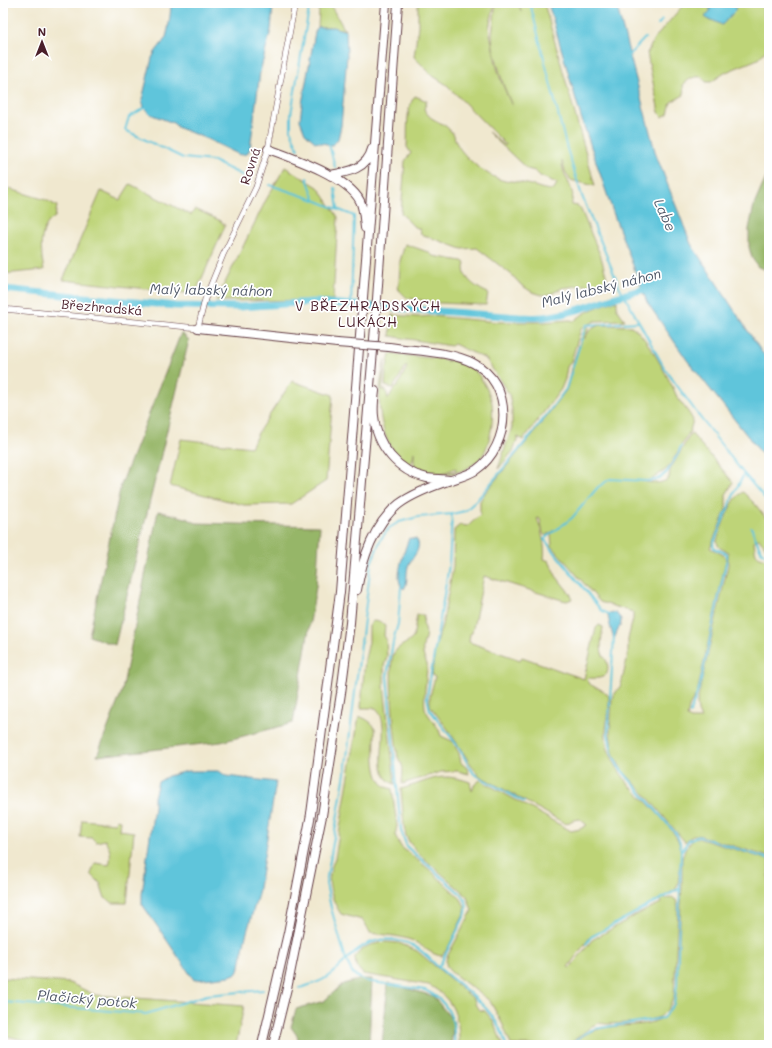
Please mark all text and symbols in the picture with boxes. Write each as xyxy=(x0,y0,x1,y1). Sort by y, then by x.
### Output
north arrow xyxy=(22,22,62,62)
text: N xyxy=(38,24,46,39)
street label: Rovná xyxy=(236,145,264,187)
water label: Labe xyxy=(650,196,681,234)
water label: Malý labský náhon xyxy=(539,263,663,312)
water label: Malý labský náhon xyxy=(149,279,273,300)
street label: Březhradská xyxy=(61,294,143,319)
district label: V BŘEZHRADSKÝCH LUKÁCH xyxy=(295,296,441,331)
water label: Plačický potok xyxy=(37,985,138,1012)

